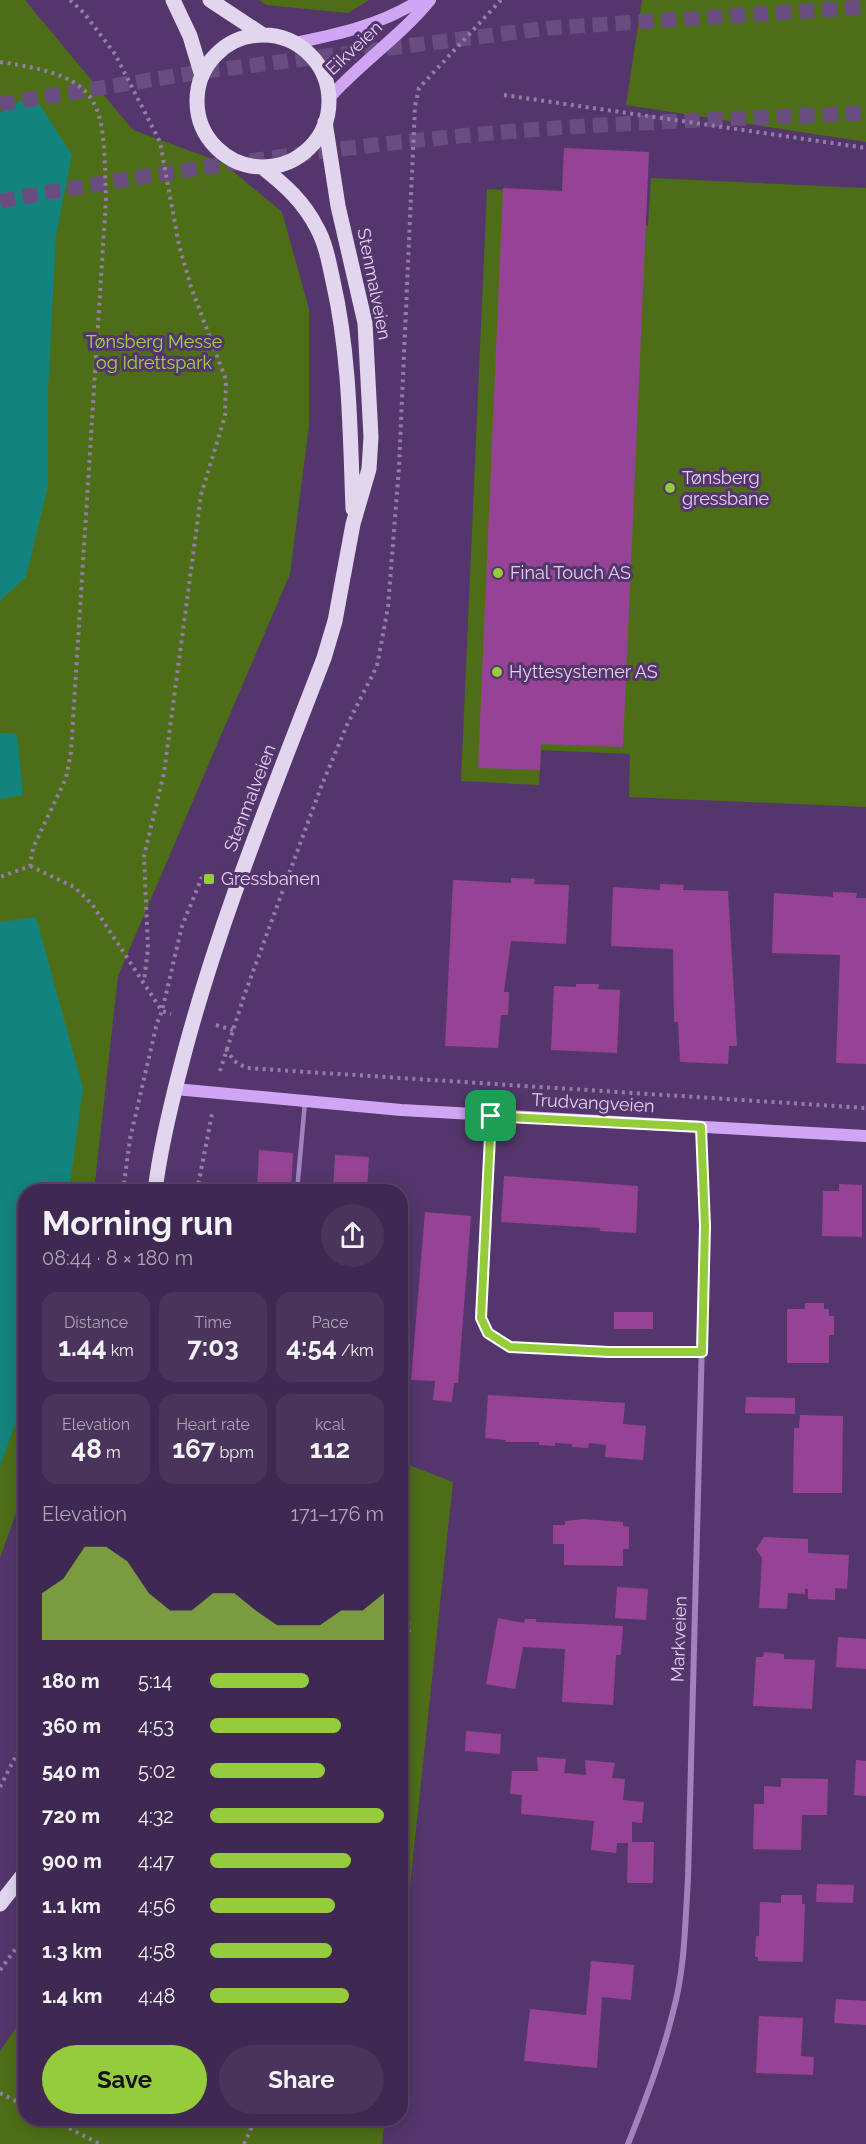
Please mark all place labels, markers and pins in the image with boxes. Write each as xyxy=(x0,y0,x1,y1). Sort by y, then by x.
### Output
place label: Tønsberg gressbane xyxy=(682,467,770,509)
marker: Tønsberg gressbane xyxy=(663,481,677,495)
place label: Final Touch AS xyxy=(510,562,631,583)
marker: Final Touch AS xyxy=(491,566,505,580)
place label: Hyttesystemer AS xyxy=(509,661,658,682)
marker: Hyttesystemer AS xyxy=(490,665,504,679)
place label: Gressbanen xyxy=(221,868,320,889)
marker: Gressbanen xyxy=(202,872,216,886)
pin xyxy=(465,1090,516,1141)

